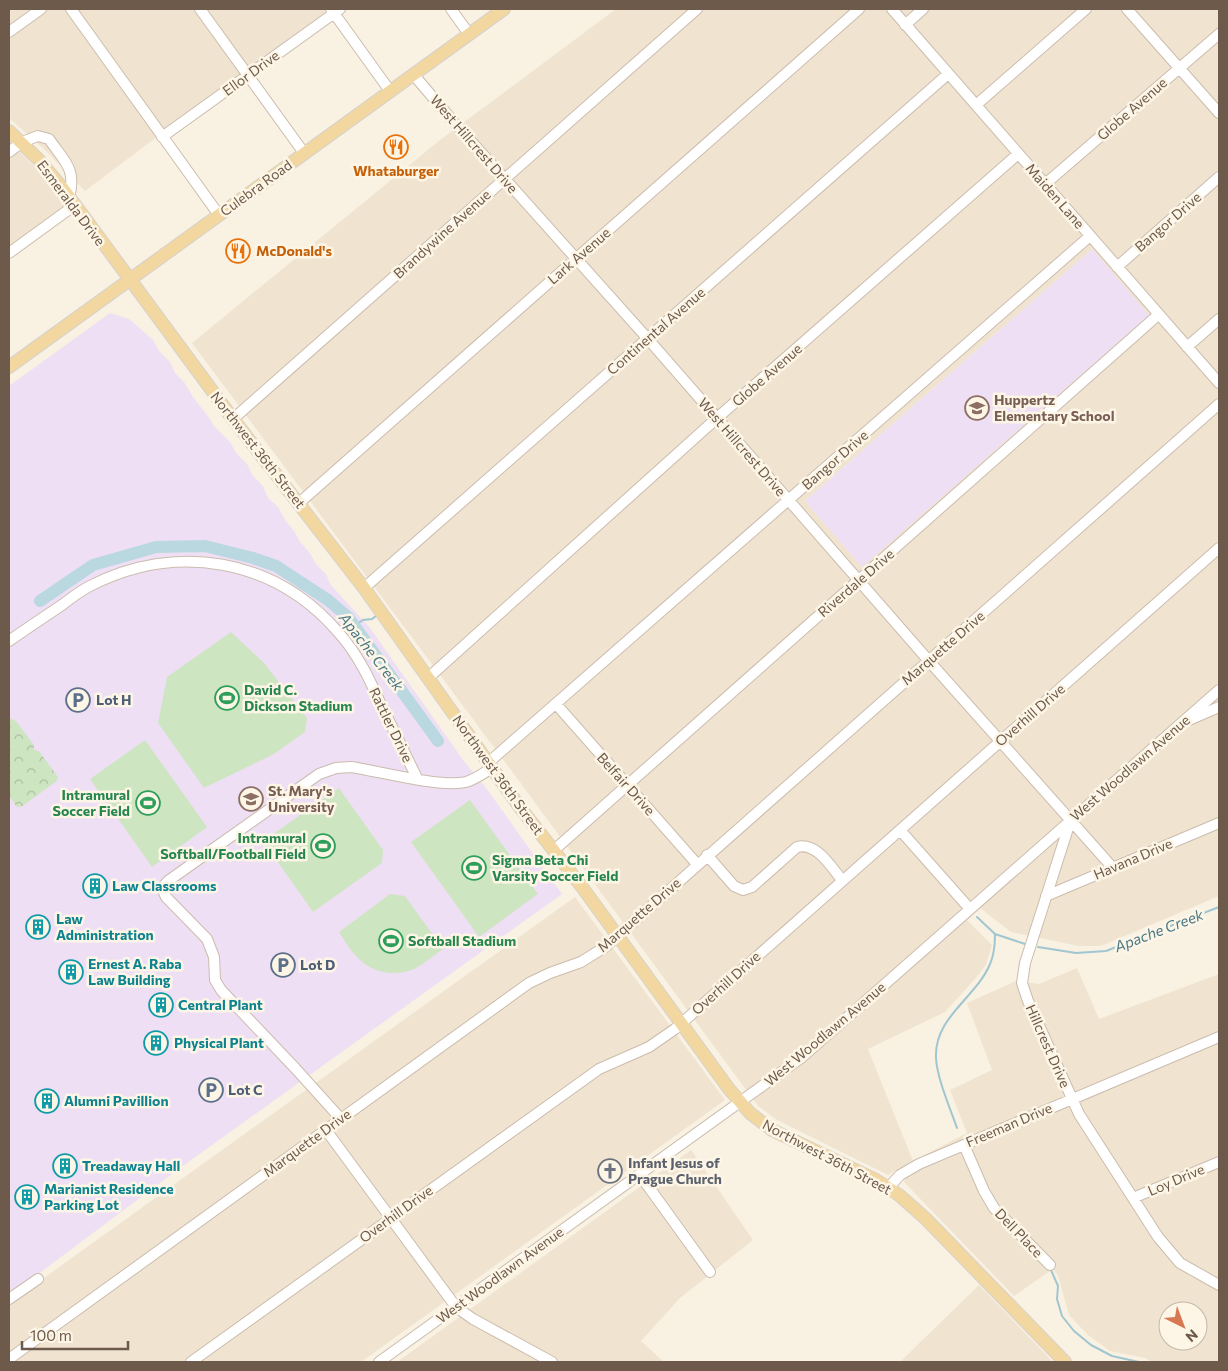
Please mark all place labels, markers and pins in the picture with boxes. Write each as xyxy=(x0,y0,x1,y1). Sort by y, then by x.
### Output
restaurant icon: Whataburger xyxy=(383,134,409,160)
place label: Whataburger xyxy=(353,162,439,179)
restaurant icon: McDonald's xyxy=(225,238,251,264)
place label: McDonald's xyxy=(256,242,332,259)
place label: Huppertz Elementary School xyxy=(994,391,1114,424)
school or university icon: Huppertz Elementary School xyxy=(964,395,990,421)
place label: David C. Dickson Stadium xyxy=(244,681,353,714)
sports icon: David C. Dickson Stadium xyxy=(214,685,240,711)
parking icon: Lot H xyxy=(65,687,91,713)
place label: Lot H xyxy=(96,691,132,708)
place label: St. Mary's University xyxy=(268,782,335,815)
place label: Intramural Soccer Field xyxy=(52,786,130,819)
school or university icon: St. Mary's University xyxy=(238,786,264,812)
sports icon: Intramural Soccer Field xyxy=(135,790,161,816)
place label: Intramural Softball/Football Field xyxy=(160,829,306,862)
sports icon: Intramural Softball/Football Field xyxy=(310,833,336,859)
place label: Sigma Beta Chi Varsity Soccer Field xyxy=(492,851,618,884)
sports icon: Sigma Beta Chi Varsity Soccer Field xyxy=(461,855,487,881)
building icon: Law Classrooms xyxy=(82,873,108,899)
place label: Law Classrooms xyxy=(112,877,217,894)
place label: Law Administration xyxy=(56,910,154,943)
building icon: Law Administration xyxy=(25,914,51,940)
sports icon: Softball Stadium xyxy=(378,928,404,954)
place label: Softball Stadium xyxy=(408,932,516,949)
parking icon: Lot D xyxy=(270,952,296,978)
place label: Ernest A. Raba Law Building xyxy=(88,955,182,988)
place label: Lot D xyxy=(300,956,335,973)
building icon: Ernest A. Raba Law Building xyxy=(58,959,84,985)
building icon: Central Plant xyxy=(148,992,174,1018)
place label: Central Plant xyxy=(178,996,263,1013)
building icon: Physical Plant xyxy=(143,1030,169,1056)
place label: Physical Plant xyxy=(174,1034,264,1051)
parking icon: Lot C xyxy=(198,1077,224,1103)
place label: Lot C xyxy=(228,1081,263,1098)
building icon: Alumni Pavillion xyxy=(34,1088,60,1114)
place label: Alumni Pavillion xyxy=(64,1092,169,1109)
building icon: Treadaway Hall xyxy=(52,1153,78,1179)
place label: Infant Jesus of Prague Church xyxy=(628,1154,722,1187)
place label: Treadaway Hall xyxy=(82,1157,180,1174)
church icon: Infant Jesus of Prague Church xyxy=(597,1158,623,1184)
place label: Marianist Residence Parking Lot xyxy=(44,1180,174,1213)
building icon: Marianist Residence Parking Lot xyxy=(14,1184,40,1210)

